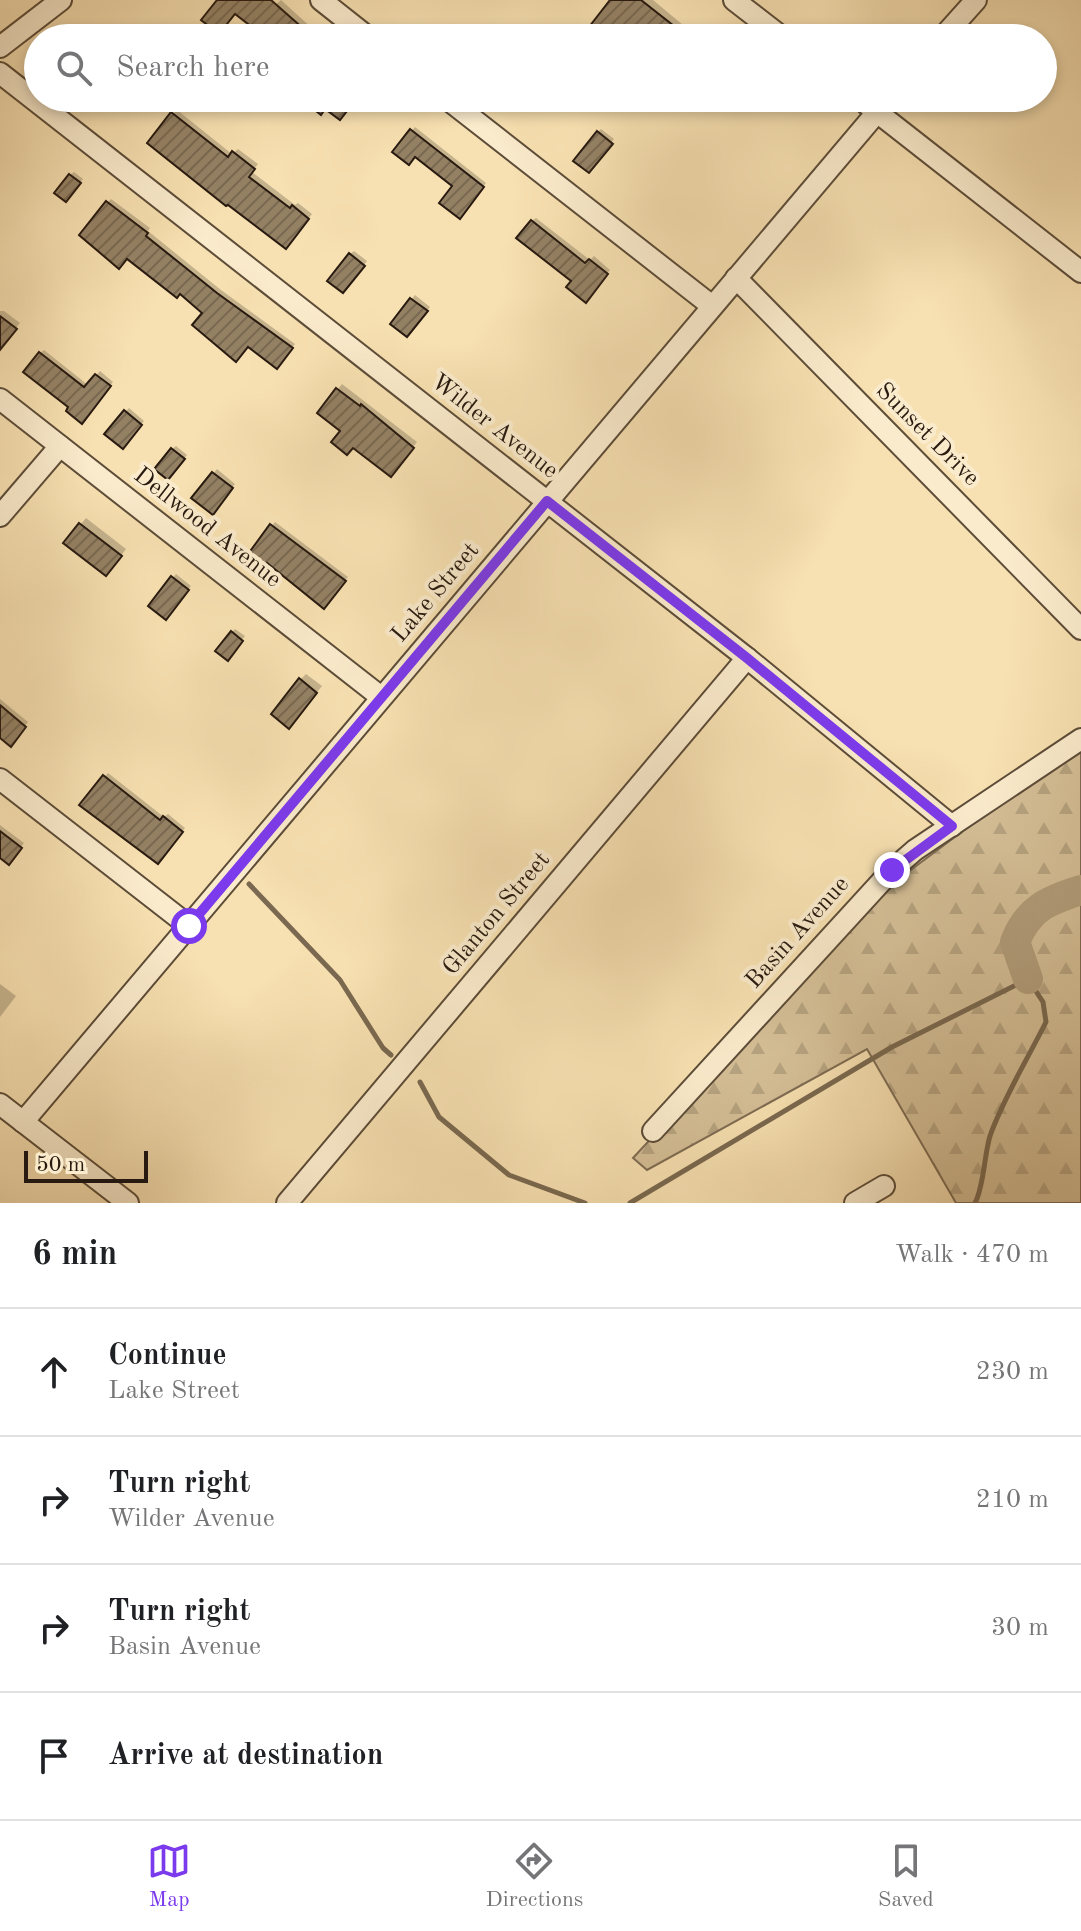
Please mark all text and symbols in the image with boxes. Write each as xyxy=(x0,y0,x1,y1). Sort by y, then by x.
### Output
search box xyxy=(24,24,1057,112)
icon: search xyxy=(52,46,96,90)
text: Search here xyxy=(116,53,270,83)
street label: Wilder Avenue xyxy=(426,370,562,484)
street label: Sunset Drive xyxy=(871,379,983,491)
street label: Dellwood Avenue xyxy=(129,463,285,593)
street label: Lake Street xyxy=(388,539,484,647)
street label: Glanton Street xyxy=(439,848,555,980)
route end xyxy=(874,852,910,888)
street label: Basin Avenue xyxy=(742,872,854,994)
route start xyxy=(171,908,207,944)
scale bar xyxy=(24,1147,148,1183)
text: 50 m xyxy=(36,1154,85,1176)
text: 6 min xyxy=(32,1238,117,1272)
text: Walk · 470 m xyxy=(895,1242,1049,1268)
text: Continue xyxy=(108,1341,227,1371)
icon: ahead xyxy=(32,1350,76,1394)
text: 230 m xyxy=(976,1359,1049,1385)
text: Lake Street xyxy=(108,1378,240,1404)
text: Turn right xyxy=(108,1469,250,1499)
icon: right xyxy=(32,1478,76,1522)
text: 210 m xyxy=(976,1487,1049,1513)
text: Wilder Avenue xyxy=(108,1506,275,1532)
text: Turn right xyxy=(108,1597,250,1627)
icon: right xyxy=(32,1606,76,1650)
text: 30 m xyxy=(991,1615,1049,1641)
text: Basin Avenue xyxy=(108,1634,261,1660)
icon: arrive xyxy=(32,1734,76,1778)
text: Arrive at destination xyxy=(108,1741,383,1771)
tab: Map xyxy=(147,1839,191,1914)
tab: Directions xyxy=(486,1839,583,1914)
tab: Saved xyxy=(878,1839,934,1914)

